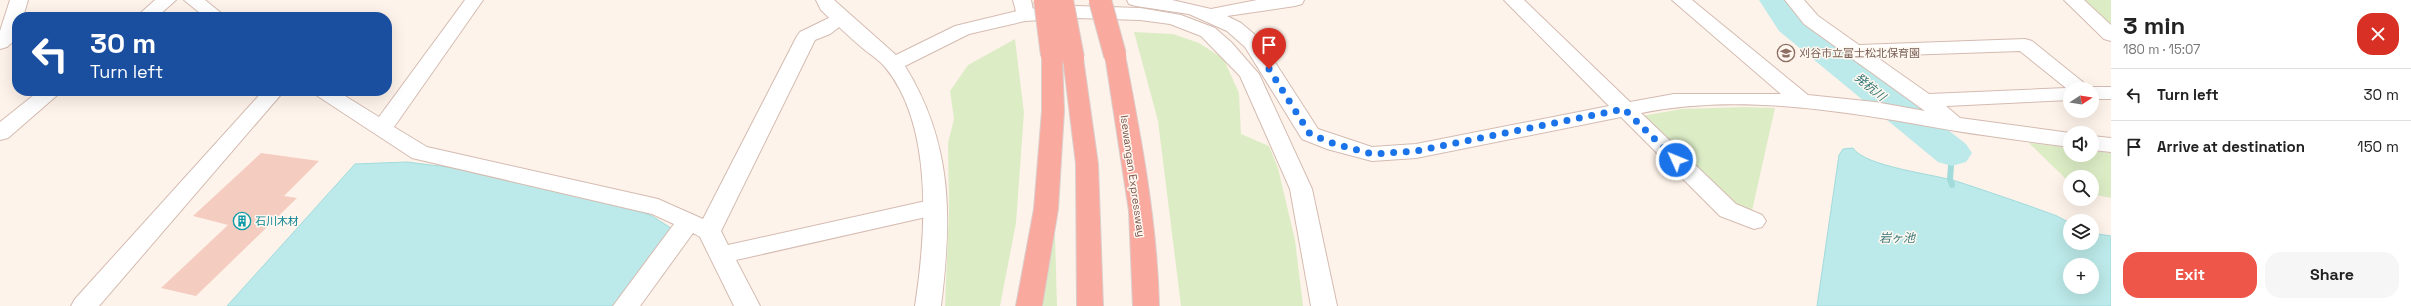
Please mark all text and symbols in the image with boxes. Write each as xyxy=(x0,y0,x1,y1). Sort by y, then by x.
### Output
text: 3 min xyxy=(2123,10,2185,41)
button: close xyxy=(2357,13,2399,55)
text: 30 m xyxy=(90,25,156,61)
icon: left xyxy=(24,28,76,80)
pin xyxy=(1252,28,1286,69)
icon: arrive xyxy=(1258,34,1280,56)
text: 180 m · 15:07 xyxy=(2123,41,2200,58)
school or university icon: 刈谷市立富士松北保育園 xyxy=(1776,43,1796,63)
place label: 刈谷市立富士松北保育園 xyxy=(1799,46,1920,60)
text: Turn left xyxy=(90,60,163,83)
water label: 発杭川 xyxy=(1851,69,1891,106)
north arrow xyxy=(2063,82,2099,118)
map controls xyxy=(2063,82,2099,294)
icon: left xyxy=(2123,84,2145,106)
text: Turn left xyxy=(2157,85,2219,104)
text: 30 m xyxy=(2364,85,2399,104)
street label: Isewangan Expressway xyxy=(1118,114,1148,238)
button: sound xyxy=(2063,126,2099,162)
icon: arrive xyxy=(2123,136,2145,158)
text: Arrive at destination xyxy=(2157,137,2305,156)
text: 150 m xyxy=(2357,137,2399,156)
position arrow xyxy=(1655,139,1697,181)
button: search xyxy=(2063,170,2099,206)
building icon: 石川木材 xyxy=(232,211,252,231)
place label: 石川木材 xyxy=(255,214,299,228)
button: layers xyxy=(2063,214,2099,250)
water label: 岩ヶ池 xyxy=(1879,230,1916,246)
button: Exit xyxy=(2123,252,2257,298)
button: Share xyxy=(2265,252,2399,298)
button: + xyxy=(2063,258,2099,294)

